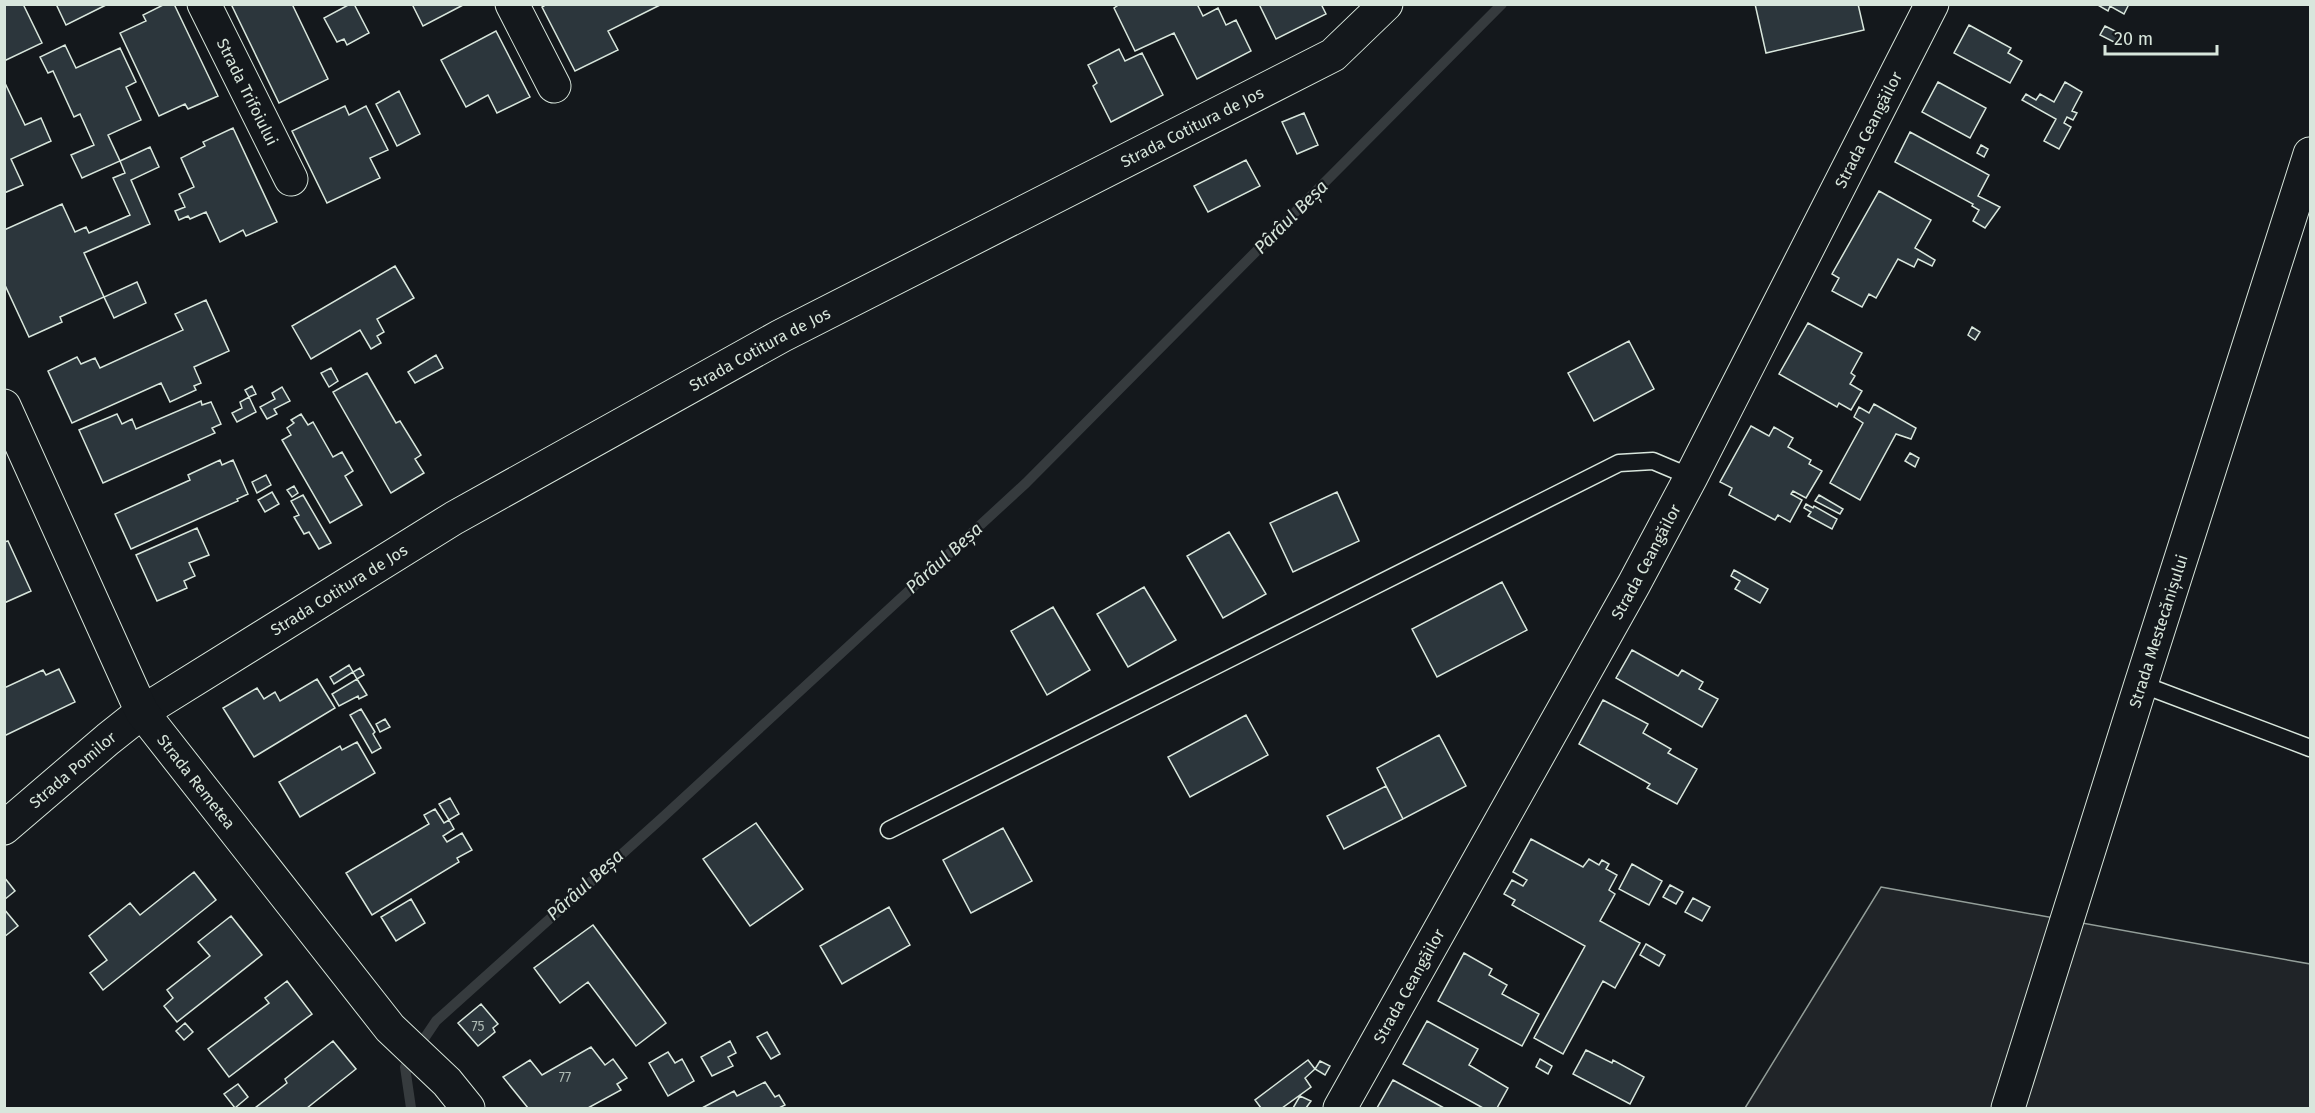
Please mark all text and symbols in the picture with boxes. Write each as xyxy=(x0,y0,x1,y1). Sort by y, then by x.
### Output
scale bar xyxy=(2105,18,2218,56)
text: 20 m xyxy=(2114,28,2153,50)
street label: Strada Trifoiului xyxy=(213,35,282,149)
street label: Strada Ceangăilor xyxy=(1831,68,1906,191)
street label: Strada Cotitura de Jos xyxy=(1118,83,1267,172)
water label: Pârâul Beșa xyxy=(1249,175,1333,259)
street label: Strada Cotitura de Jos xyxy=(686,304,834,395)
street label: Strada Ceangăilor xyxy=(1607,500,1685,623)
water label: Pârâul Beșa xyxy=(901,518,988,599)
street label: Strada Cotitura de Jos xyxy=(267,540,411,640)
street label: Strada Mestecănișului xyxy=(2125,552,2192,710)
street label: Strada Pomilor xyxy=(26,727,120,812)
street label: Strada Remetea xyxy=(153,731,239,833)
water label: Pârâul Beșa xyxy=(542,845,629,926)
street label: Strada Ceangăilor xyxy=(1369,925,1449,1047)
house number: 75 xyxy=(471,1018,485,1035)
house number: 77 xyxy=(559,1069,571,1086)

